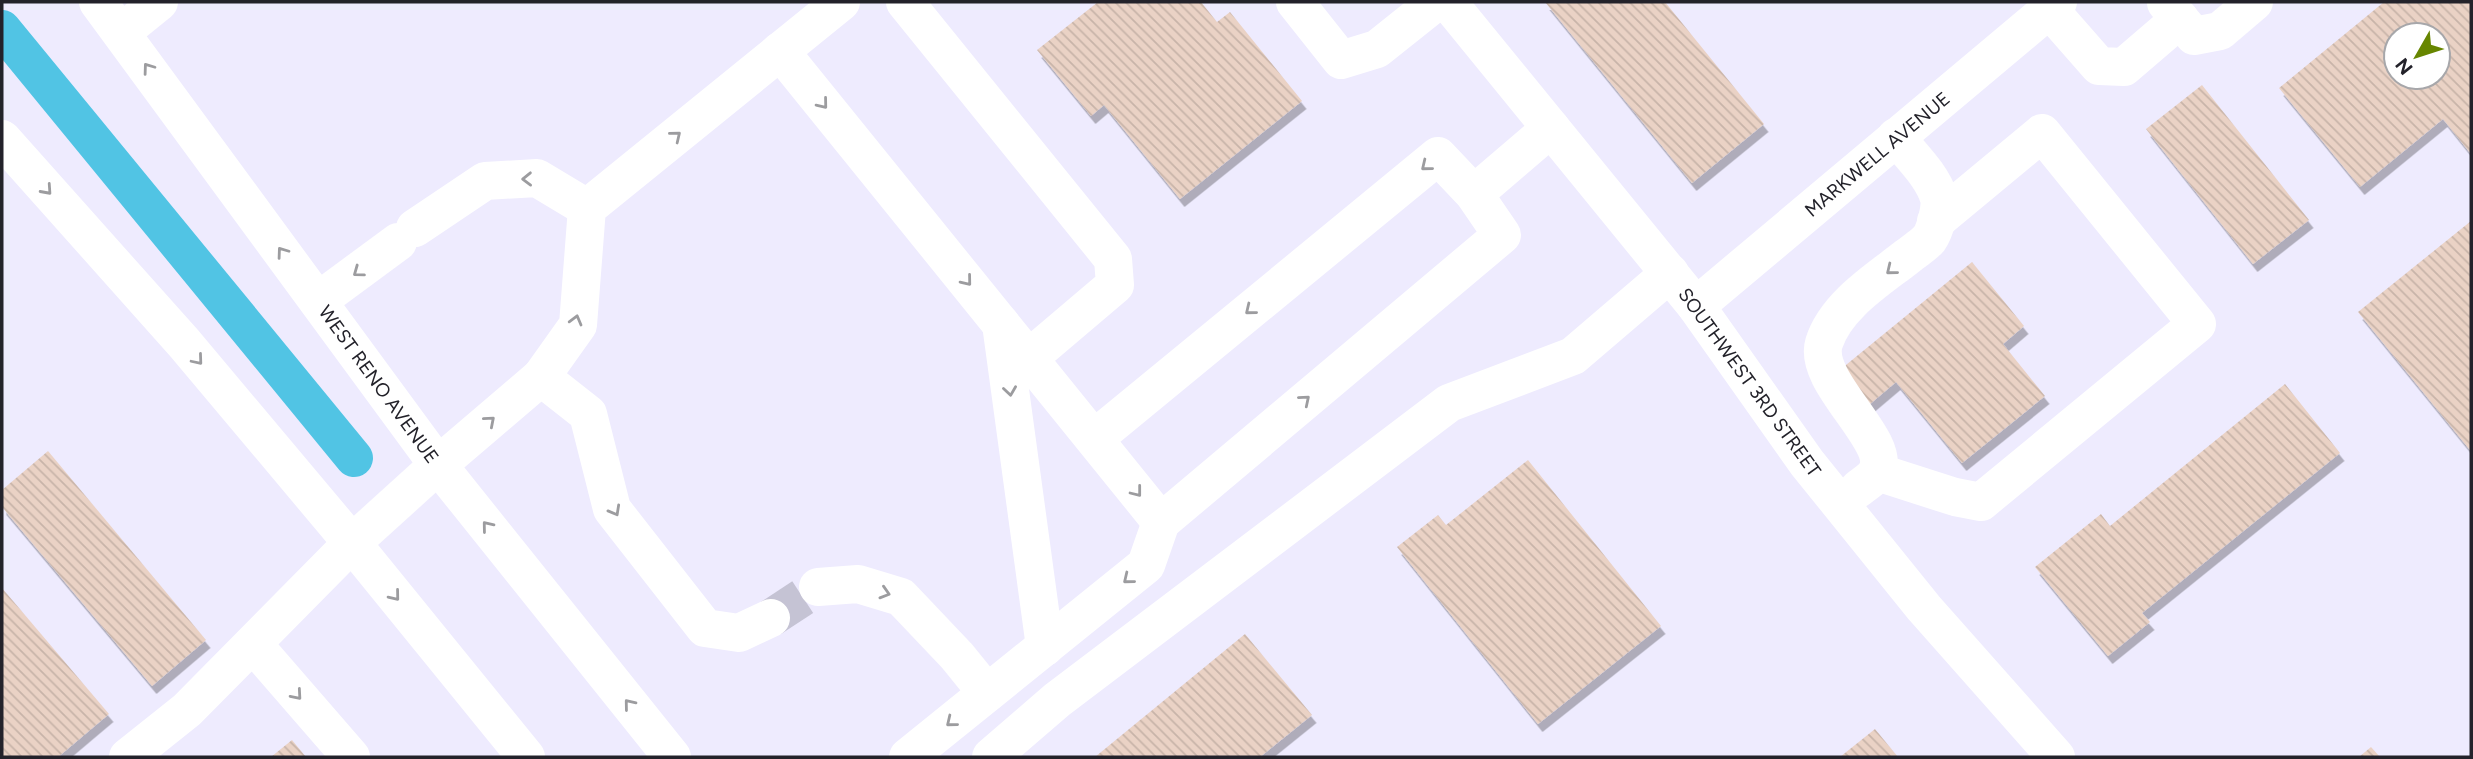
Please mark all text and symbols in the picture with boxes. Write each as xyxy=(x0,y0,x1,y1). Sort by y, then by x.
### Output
north arrow xyxy=(2382,21,2452,91)
text: N xyxy=(2391,53,2418,79)
one-way arrow xyxy=(144,63,156,76)
street label: MARKWELL AVENUE xyxy=(1800,87,1955,222)
one-way arrow xyxy=(815,97,828,109)
one-way arrow xyxy=(667,132,680,144)
one-way arrow xyxy=(1422,158,1435,170)
one-way arrow xyxy=(521,171,532,187)
one-way arrow xyxy=(39,182,51,195)
one-way arrow xyxy=(278,247,290,260)
one-way arrow xyxy=(1886,262,1898,275)
one-way arrow xyxy=(353,263,366,276)
one-way arrow xyxy=(958,274,971,286)
street label: SOUTHWEST 3RD STREET xyxy=(1673,283,1826,482)
street label: WEST RENO AVENUE xyxy=(314,301,444,468)
one-way arrow xyxy=(1246,302,1259,314)
one-way arrow xyxy=(568,315,582,327)
one-way arrow xyxy=(190,351,202,364)
one-way arrow xyxy=(1003,386,1018,397)
one-way arrow xyxy=(1297,396,1310,408)
one-way arrow xyxy=(482,417,495,429)
one-way arrow xyxy=(1128,484,1141,496)
one-way arrow xyxy=(607,503,621,516)
one-way arrow xyxy=(483,522,496,534)
one-way arrow xyxy=(1124,571,1136,584)
one-way arrow xyxy=(879,584,891,599)
one-way arrow xyxy=(387,587,399,600)
one-way arrow xyxy=(289,687,301,700)
one-way arrow xyxy=(625,699,638,712)
one-way arrow xyxy=(947,714,960,726)

